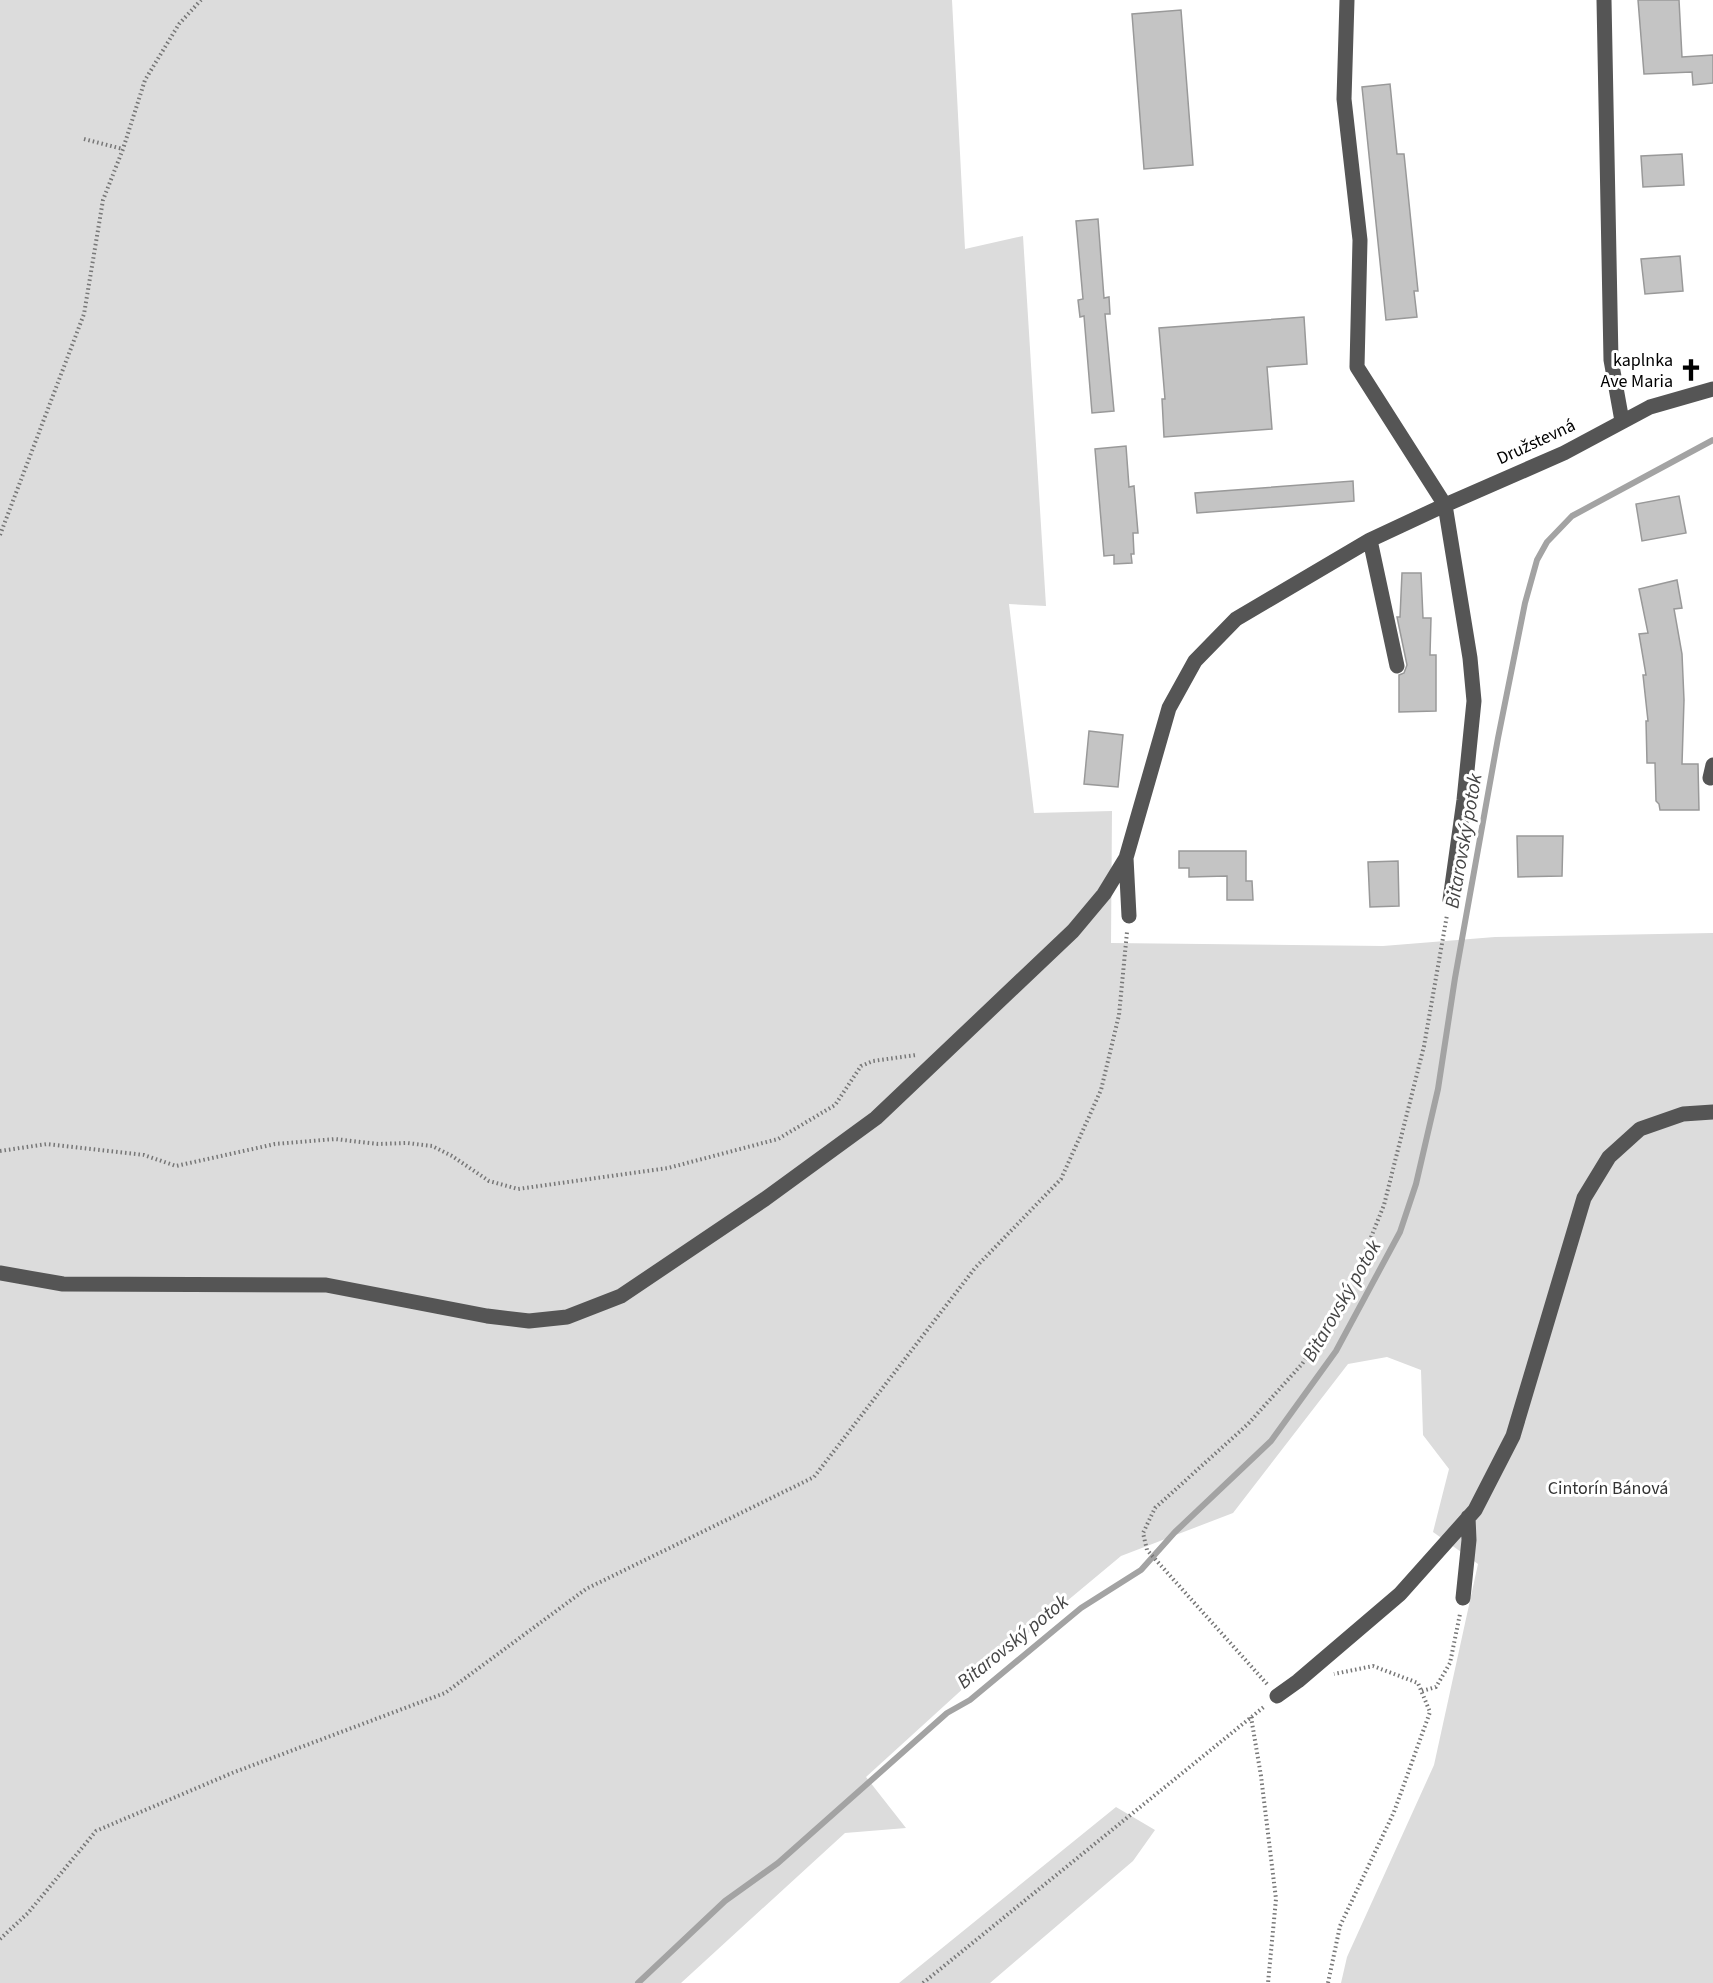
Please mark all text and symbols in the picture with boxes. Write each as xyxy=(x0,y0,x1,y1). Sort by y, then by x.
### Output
place label: kaplnka Ave Maria xyxy=(1601,348,1673,394)
church icon: kaplnka Ave Maria xyxy=(1678,357,1704,383)
street label: Družstevná xyxy=(1493,413,1579,471)
water label: Bitarovský potok xyxy=(1438,771,1490,911)
water label: Bitarovský potok xyxy=(1296,1235,1388,1367)
park label: Cintorín Bánová xyxy=(1548,1476,1668,1501)
water label: Bitarovský potok xyxy=(951,1588,1075,1696)

